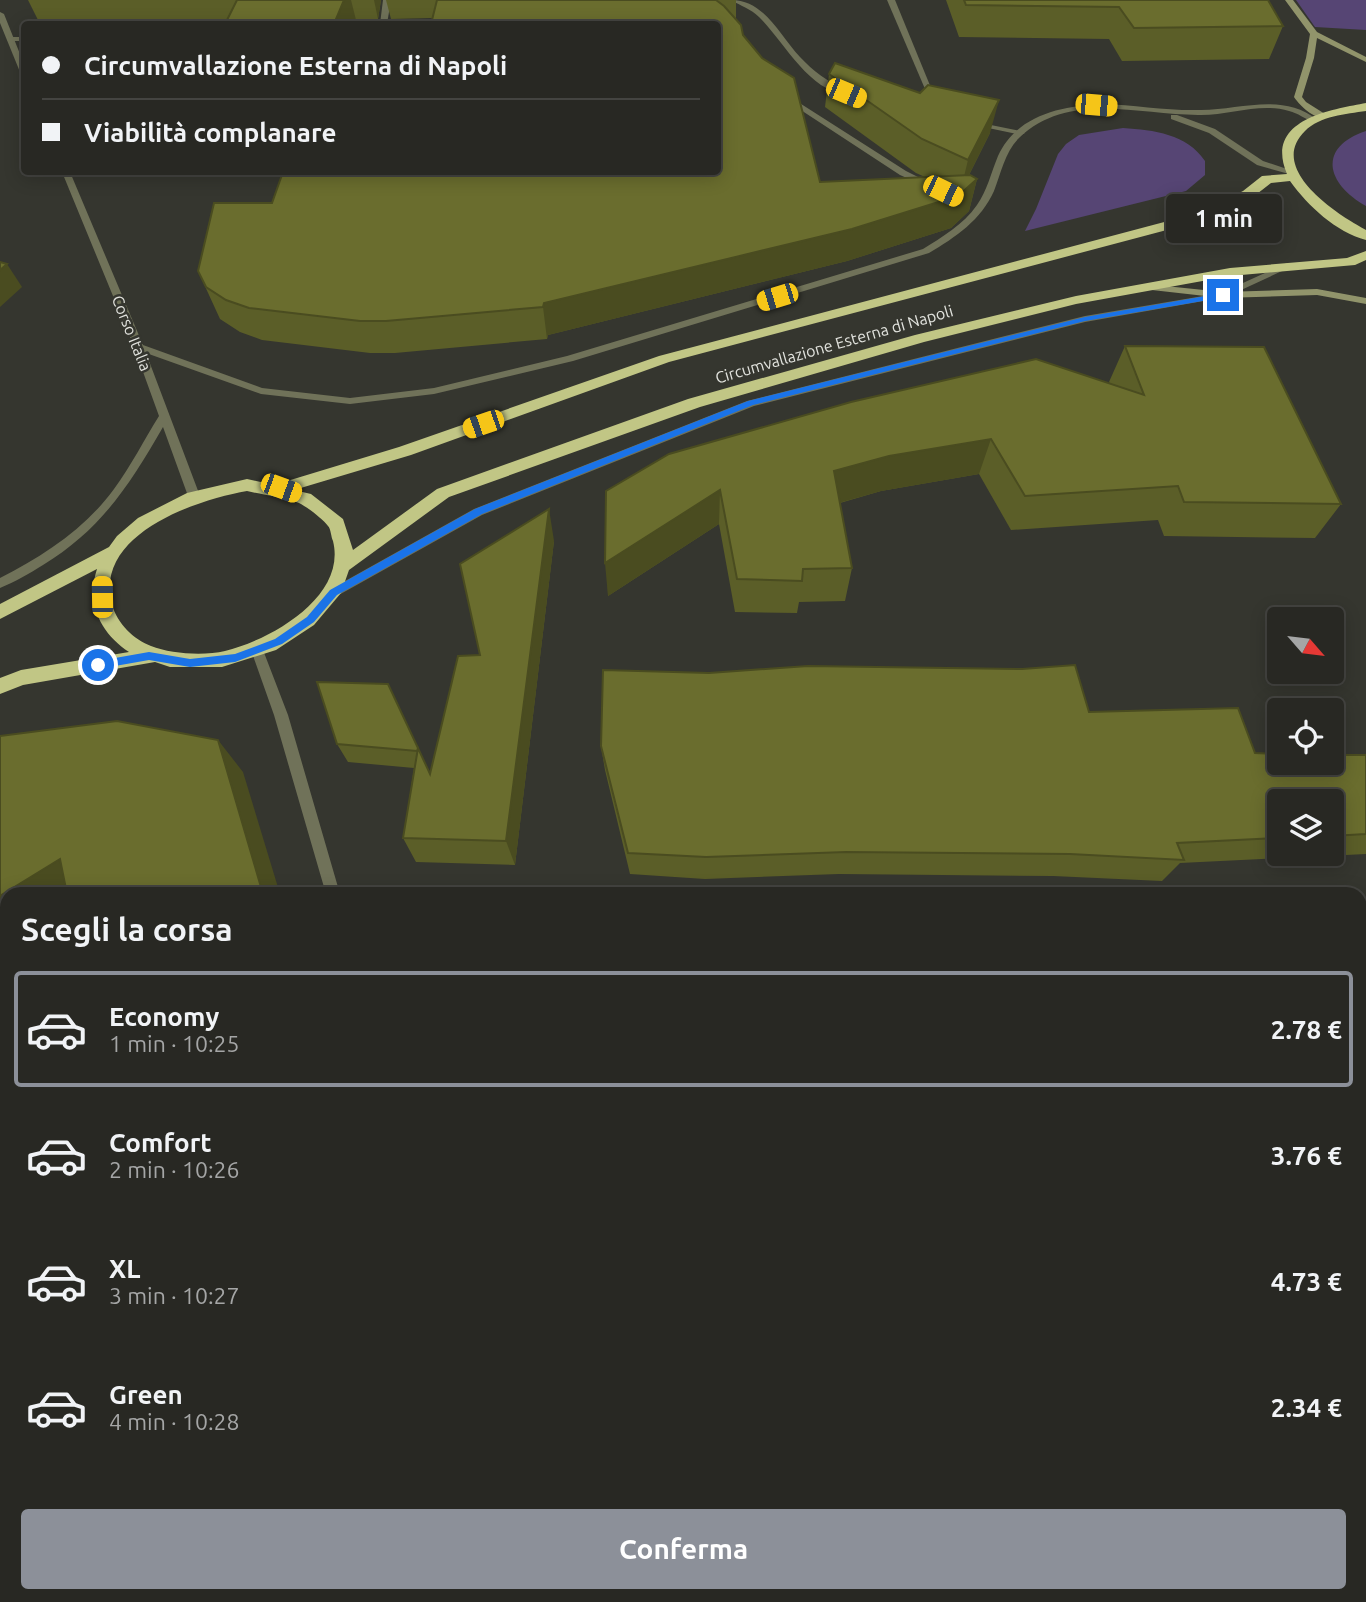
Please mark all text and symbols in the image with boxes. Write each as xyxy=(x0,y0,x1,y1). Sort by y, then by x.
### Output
text: Circumvallazione Esterna di Napoli xyxy=(84,51,507,80)
car xyxy=(823,75,870,111)
car xyxy=(1075,93,1118,117)
text: Viabilità complanare xyxy=(84,118,336,147)
car xyxy=(920,172,967,210)
callout: 1 min xyxy=(1165,194,1281,243)
text: 1 min xyxy=(1195,206,1253,231)
route end xyxy=(1207,279,1239,311)
car xyxy=(754,281,801,313)
street label: Corso Italia xyxy=(109,293,155,373)
street label: Circumvallazione Esterna di Napoli xyxy=(713,301,955,387)
car xyxy=(460,407,507,441)
car xyxy=(258,471,305,505)
car xyxy=(92,576,113,618)
north arrow xyxy=(1267,607,1344,684)
map controls xyxy=(1267,607,1344,866)
route start xyxy=(82,649,114,681)
button: locate xyxy=(1267,698,1344,775)
button: layers xyxy=(1267,789,1344,866)
text: Scegli la corsa xyxy=(21,911,233,947)
icon: car xyxy=(25,998,88,1061)
text: Economy xyxy=(109,1002,219,1031)
text: 2.78 € xyxy=(1271,1015,1342,1044)
text: 1 min · 10:25 xyxy=(109,1031,240,1056)
icon: car xyxy=(25,1124,88,1187)
text: Comfort xyxy=(109,1128,212,1157)
text: 3.76 € xyxy=(1271,1141,1342,1170)
text: 2 min · 10:26 xyxy=(109,1157,240,1182)
icon: car xyxy=(25,1250,88,1313)
text: XL xyxy=(109,1254,140,1283)
text: 4.73 € xyxy=(1271,1267,1342,1296)
text: 3 min · 10:27 xyxy=(109,1283,240,1308)
icon: car xyxy=(25,1376,88,1439)
text: Green xyxy=(109,1380,183,1409)
text: 2.34 € xyxy=(1271,1393,1342,1422)
text: 4 min · 10:28 xyxy=(109,1409,240,1434)
button: Conferma xyxy=(21,1509,1346,1589)

